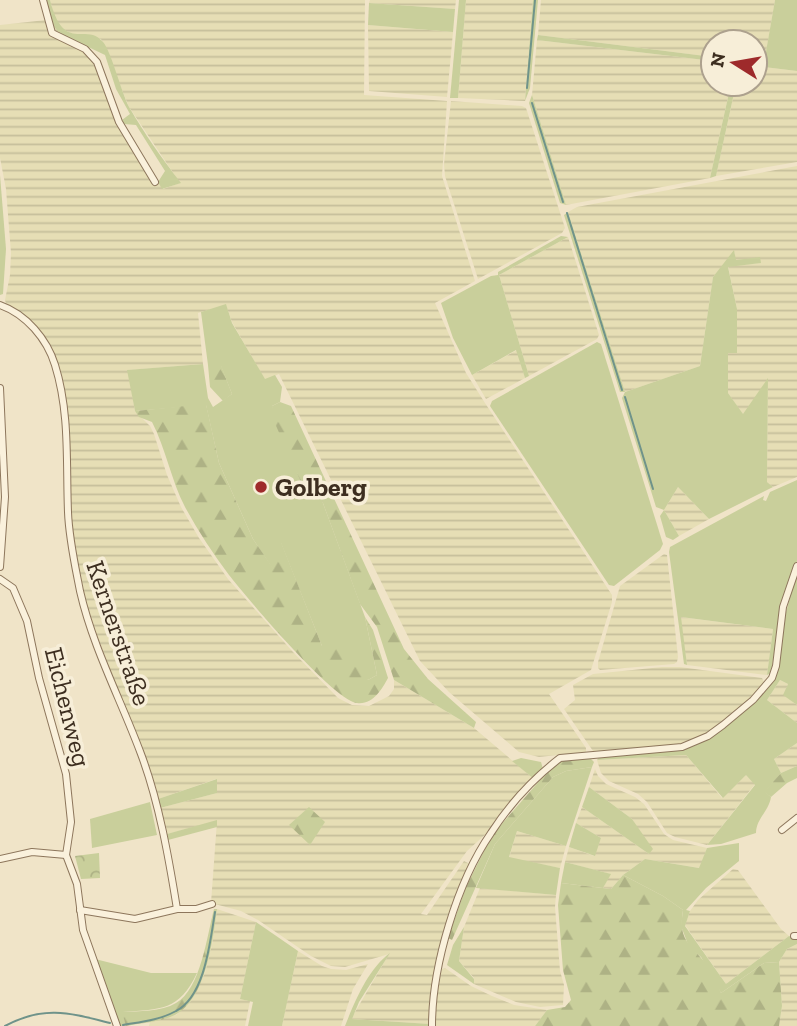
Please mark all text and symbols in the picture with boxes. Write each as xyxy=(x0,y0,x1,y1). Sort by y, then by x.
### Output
north arrow xyxy=(699,28,769,98)
text: N xyxy=(705,51,730,69)
place label: Golberg xyxy=(275,471,367,503)
marker: Golberg xyxy=(253,479,269,495)
street label: Kernerstraße xyxy=(79,556,159,710)
street label: Eichenweg xyxy=(38,644,98,770)

